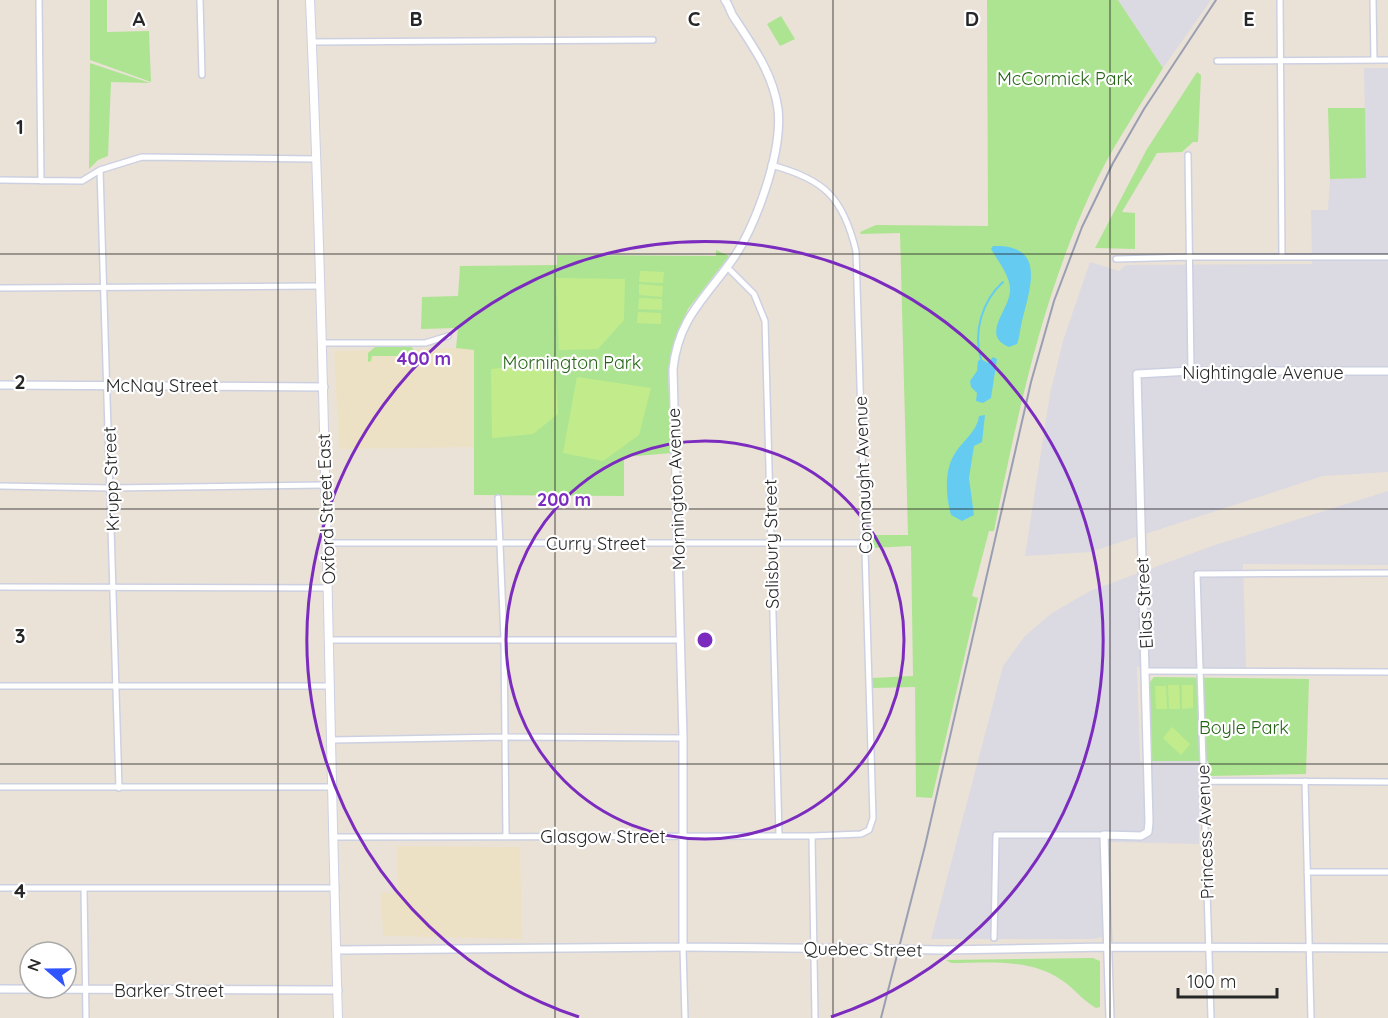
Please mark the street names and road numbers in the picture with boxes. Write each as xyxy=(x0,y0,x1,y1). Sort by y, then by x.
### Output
street label: Nightingale Avenue xyxy=(1182,361,1344,384)
street label: McNay Street xyxy=(106,374,218,397)
street label: Connaught Avenue xyxy=(849,396,877,554)
street label: Mornington Avenue xyxy=(662,407,690,571)
street label: Krupp Street xyxy=(98,426,124,532)
street label: Oxford Street East xyxy=(312,433,340,585)
street label: Salisbury Street xyxy=(758,479,784,609)
street label: Curry Street xyxy=(546,532,646,555)
street label: Elias Street xyxy=(1130,557,1158,649)
street label: Princess Avenue xyxy=(1191,764,1219,900)
street label: Glasgow Street xyxy=(540,825,666,848)
street label: Quebec Street xyxy=(803,936,923,962)
street label: Barker Street xyxy=(114,979,224,1002)

